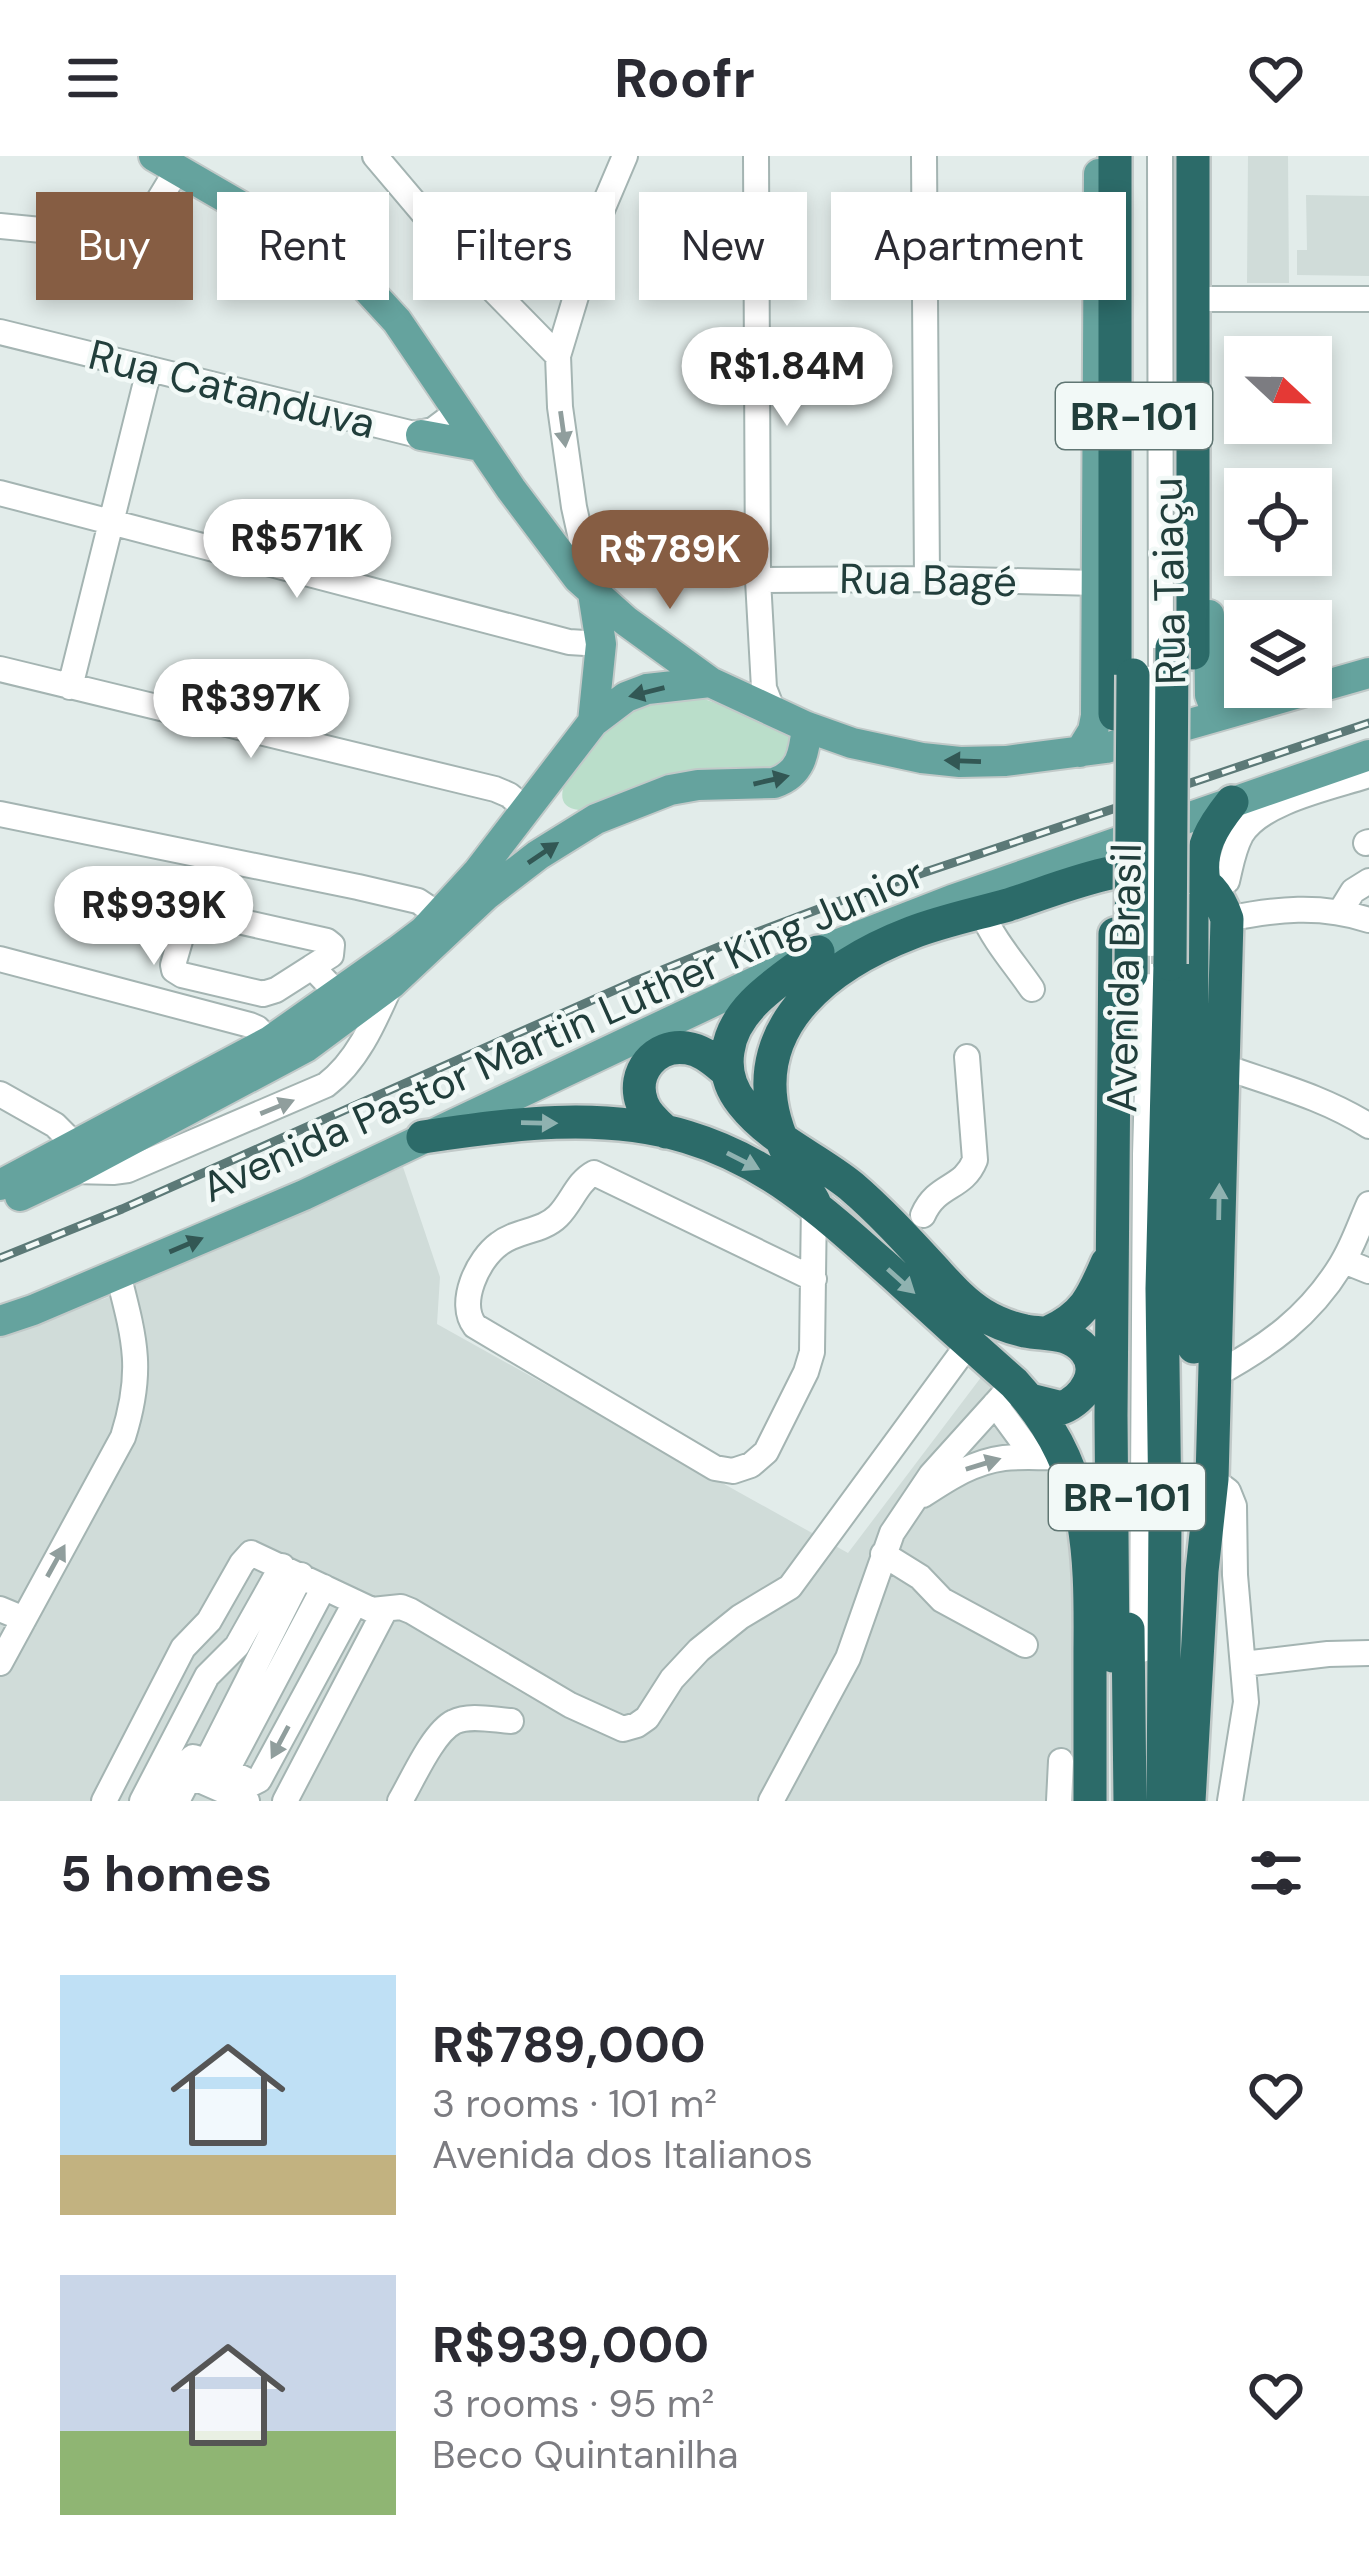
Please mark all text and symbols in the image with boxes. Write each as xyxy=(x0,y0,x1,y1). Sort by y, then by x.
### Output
text: Roofr xyxy=(614,43,755,114)
icon: menu xyxy=(60,45,126,111)
icon: heart xyxy=(1243,45,1309,111)
chip: Buy xyxy=(36,192,193,300)
chip: Rent xyxy=(217,192,389,300)
chip: Filters xyxy=(413,192,615,300)
chip: New xyxy=(639,192,807,300)
chip: Apartment xyxy=(831,192,1126,300)
street label: Rua Catanduva xyxy=(83,327,381,451)
pin: R$1.84M xyxy=(676,327,898,429)
north arrow xyxy=(1224,336,1332,444)
map controls xyxy=(1224,336,1332,708)
text: R$1.84M xyxy=(709,340,865,391)
road number: BR-101 xyxy=(1056,383,1212,449)
one-way arrow xyxy=(554,411,573,449)
button: locate xyxy=(1224,468,1332,576)
street label: Rua Taiaçu xyxy=(1140,477,1198,685)
pin: R$571K xyxy=(199,499,395,601)
pin: R$789K xyxy=(572,510,768,612)
text: R$571K xyxy=(230,512,364,563)
text: R$789K xyxy=(599,523,741,574)
street label: Rua Bagé xyxy=(839,551,1017,609)
button: layers xyxy=(1224,600,1332,708)
pin: R$397K xyxy=(153,659,349,761)
text: R$397K xyxy=(180,672,322,723)
one-way arrow xyxy=(629,683,666,702)
one-way arrow xyxy=(943,751,981,770)
one-way arrow xyxy=(753,770,790,789)
one-way arrow xyxy=(527,842,560,865)
street label: Avenida Brasil xyxy=(1094,843,1154,1113)
street label: Avenida Pastor Martin Luther King Junior xyxy=(193,845,933,1215)
pin: R$939K xyxy=(56,866,252,968)
text: R$939K xyxy=(81,879,227,930)
one-way arrow xyxy=(259,1097,295,1116)
one-way arrow xyxy=(521,1113,559,1133)
one-way arrow xyxy=(726,1150,760,1170)
one-way arrow xyxy=(1209,1182,1228,1220)
one-way arrow xyxy=(168,1235,204,1254)
one-way arrow xyxy=(886,1267,915,1294)
one-way arrow xyxy=(965,1454,1002,1472)
road number: BR-101 xyxy=(1049,1464,1205,1530)
one-way arrow xyxy=(45,1543,66,1578)
one-way arrow xyxy=(270,1725,291,1760)
text: 5 homes xyxy=(60,1840,272,1907)
icon: filters xyxy=(1243,1840,1309,1906)
text: R$789,000 xyxy=(432,2011,706,2078)
icon: home xyxy=(156,2023,300,2167)
icon: heart xyxy=(1243,2062,1309,2128)
text: 3 rooms · 101 m² xyxy=(432,2078,717,2129)
text: Avenida dos Italianos xyxy=(432,2129,813,2180)
text: R$939,000 xyxy=(432,2311,709,2378)
icon: home xyxy=(156,2323,300,2467)
icon: heart xyxy=(1243,2362,1309,2428)
text: 3 rooms · 95 m² xyxy=(432,2378,714,2429)
text: Beco Quintanilha xyxy=(432,2429,738,2480)

